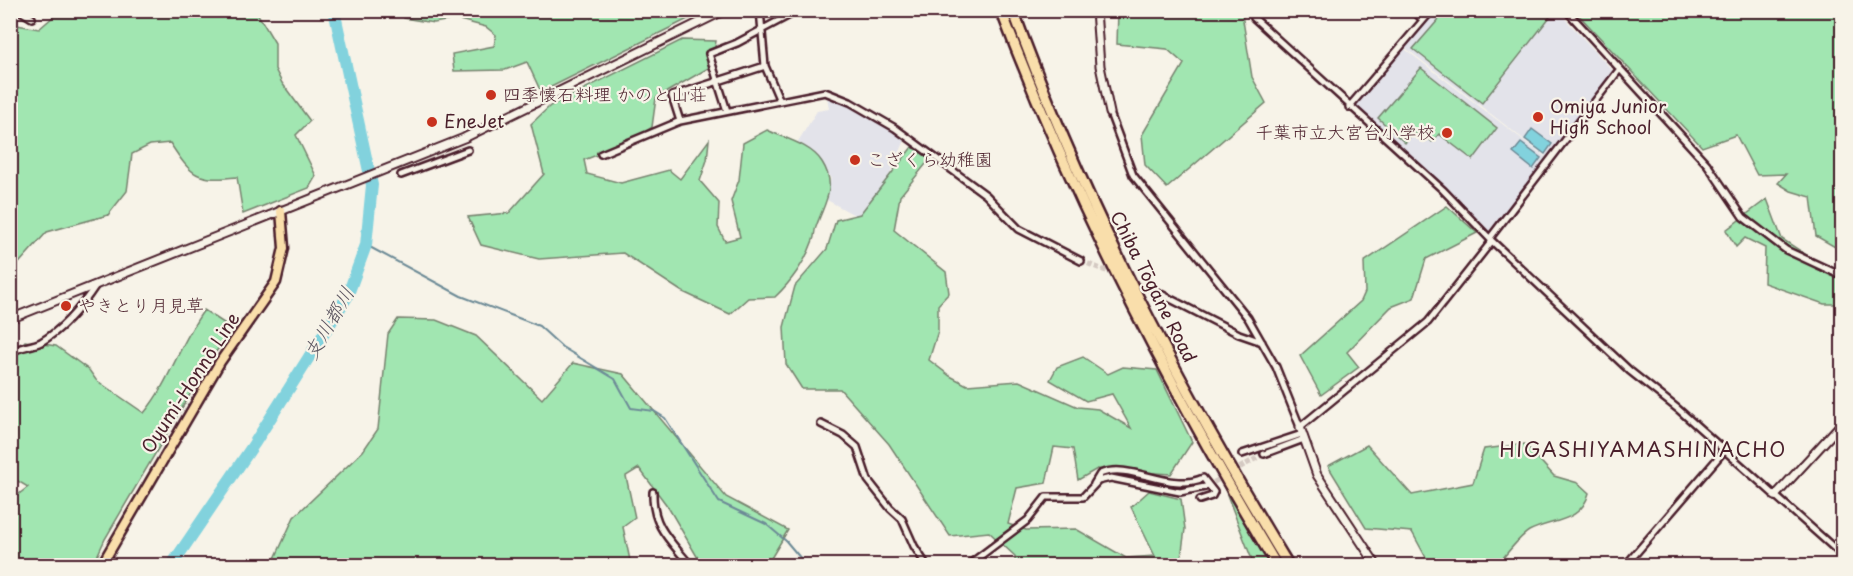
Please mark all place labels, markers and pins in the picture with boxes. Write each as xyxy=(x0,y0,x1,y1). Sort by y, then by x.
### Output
place label: 四季懐石料理 かのと山荘 xyxy=(503,80,707,107)
marker: 四季懐石料理 かのと山荘 xyxy=(484,88,498,102)
place label: Omiya Junior High School xyxy=(1550,92,1667,140)
place label: EneJet xyxy=(444,107,504,134)
marker: Omiya Junior High School xyxy=(1531,110,1545,124)
marker: EneJet xyxy=(425,115,439,129)
place label: 千葉市立大宮台小学校 xyxy=(1255,118,1435,145)
marker: 千葉市立大宮台小学校 xyxy=(1440,126,1454,140)
place label: こざくら幼稚園 xyxy=(867,145,993,172)
marker: こざくら幼稚園 xyxy=(848,153,862,167)
place label: やきとり月見草 xyxy=(78,291,204,318)
marker: やきとり月見草 xyxy=(59,299,73,313)

